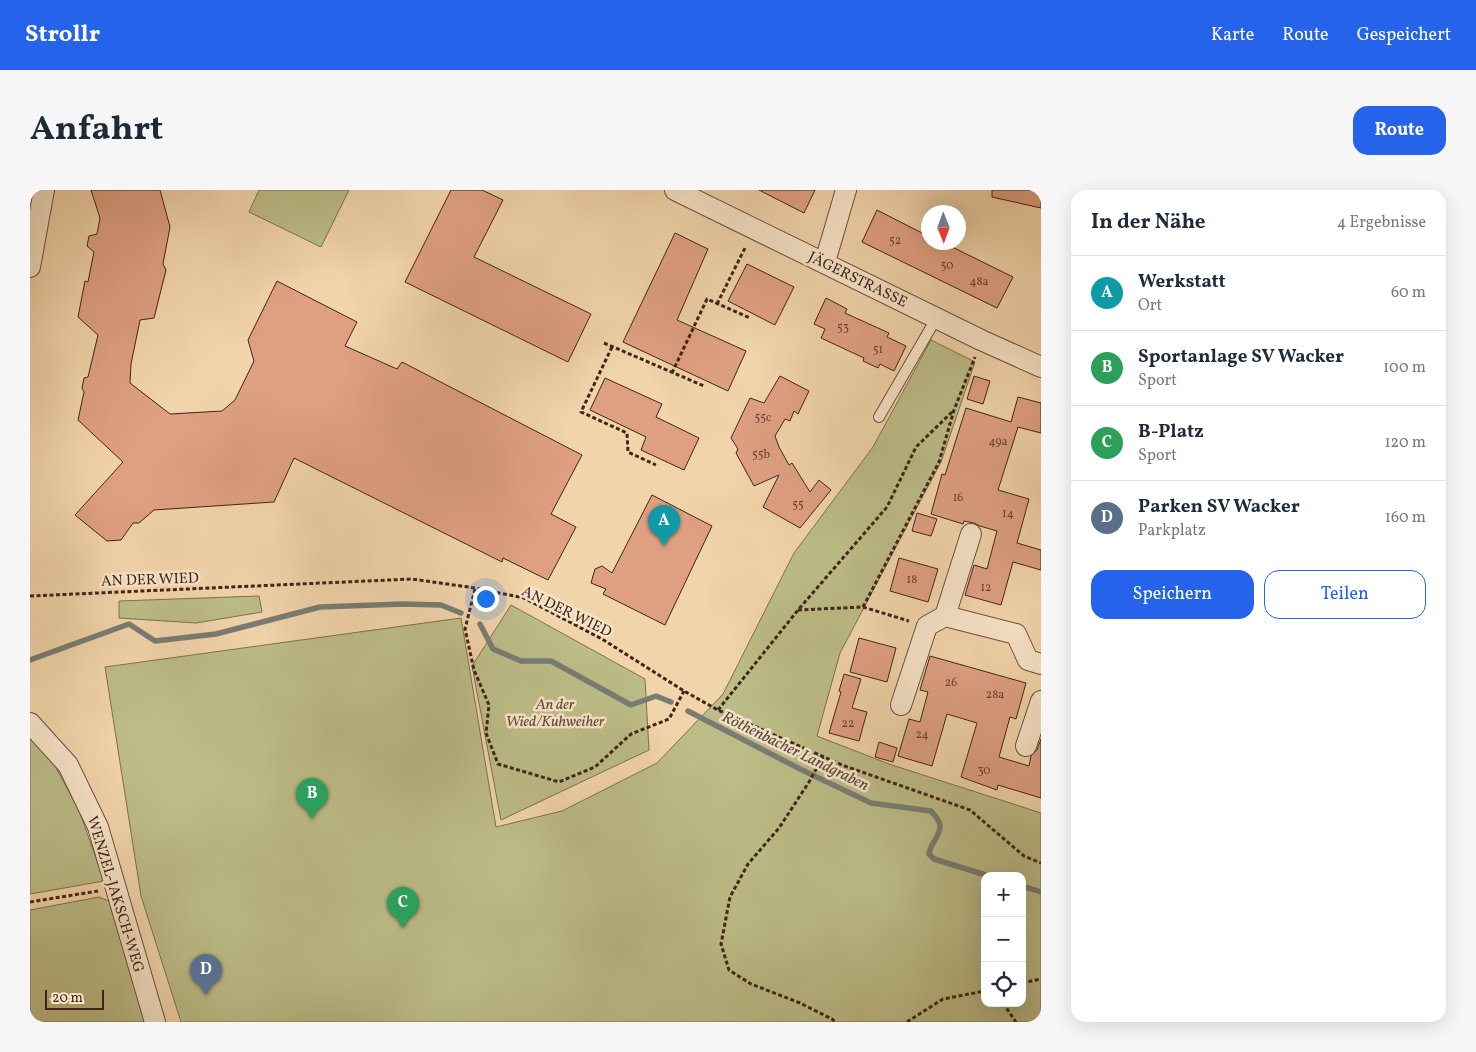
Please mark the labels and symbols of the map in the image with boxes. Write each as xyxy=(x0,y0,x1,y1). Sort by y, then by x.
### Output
north arrow xyxy=(921,205,966,250)
house number: 52 xyxy=(889,233,901,249)
street label: JÄGERSTRASSE xyxy=(804,247,910,313)
house number: 50 xyxy=(941,258,953,274)
house number: 48a xyxy=(970,274,989,290)
house number: 53 xyxy=(837,320,849,336)
house number: 51 xyxy=(873,342,883,358)
house number: 55c xyxy=(755,410,771,426)
house number: 49a xyxy=(988,434,1008,450)
house number: 55b xyxy=(752,447,770,463)
house number: 16 xyxy=(953,490,963,506)
house number: 55 xyxy=(792,497,804,513)
pin: A xyxy=(648,505,680,546)
house number: 14 xyxy=(1002,506,1014,522)
street label: AN DER WIED xyxy=(101,568,199,593)
house number: 18 xyxy=(907,572,917,588)
house number: 12 xyxy=(980,580,992,596)
street label: AN DER WIED xyxy=(518,581,615,643)
your location xyxy=(473,586,499,612)
house number: 26 xyxy=(945,675,957,691)
house number: 28a xyxy=(986,687,1004,703)
park label: An der Wied/Kuhweiher xyxy=(506,695,605,733)
water label: Röthenbacher Landgraben xyxy=(718,707,872,797)
house number: 22 xyxy=(842,716,854,732)
house number: 24 xyxy=(915,727,929,743)
house number: 30 xyxy=(977,763,991,779)
pin: B xyxy=(296,778,328,819)
street label: WENZEL-JAKSCH-WEG xyxy=(81,814,148,975)
pin: C xyxy=(387,887,419,928)
pin: D xyxy=(190,954,222,995)
scale bar xyxy=(45,987,104,1010)

